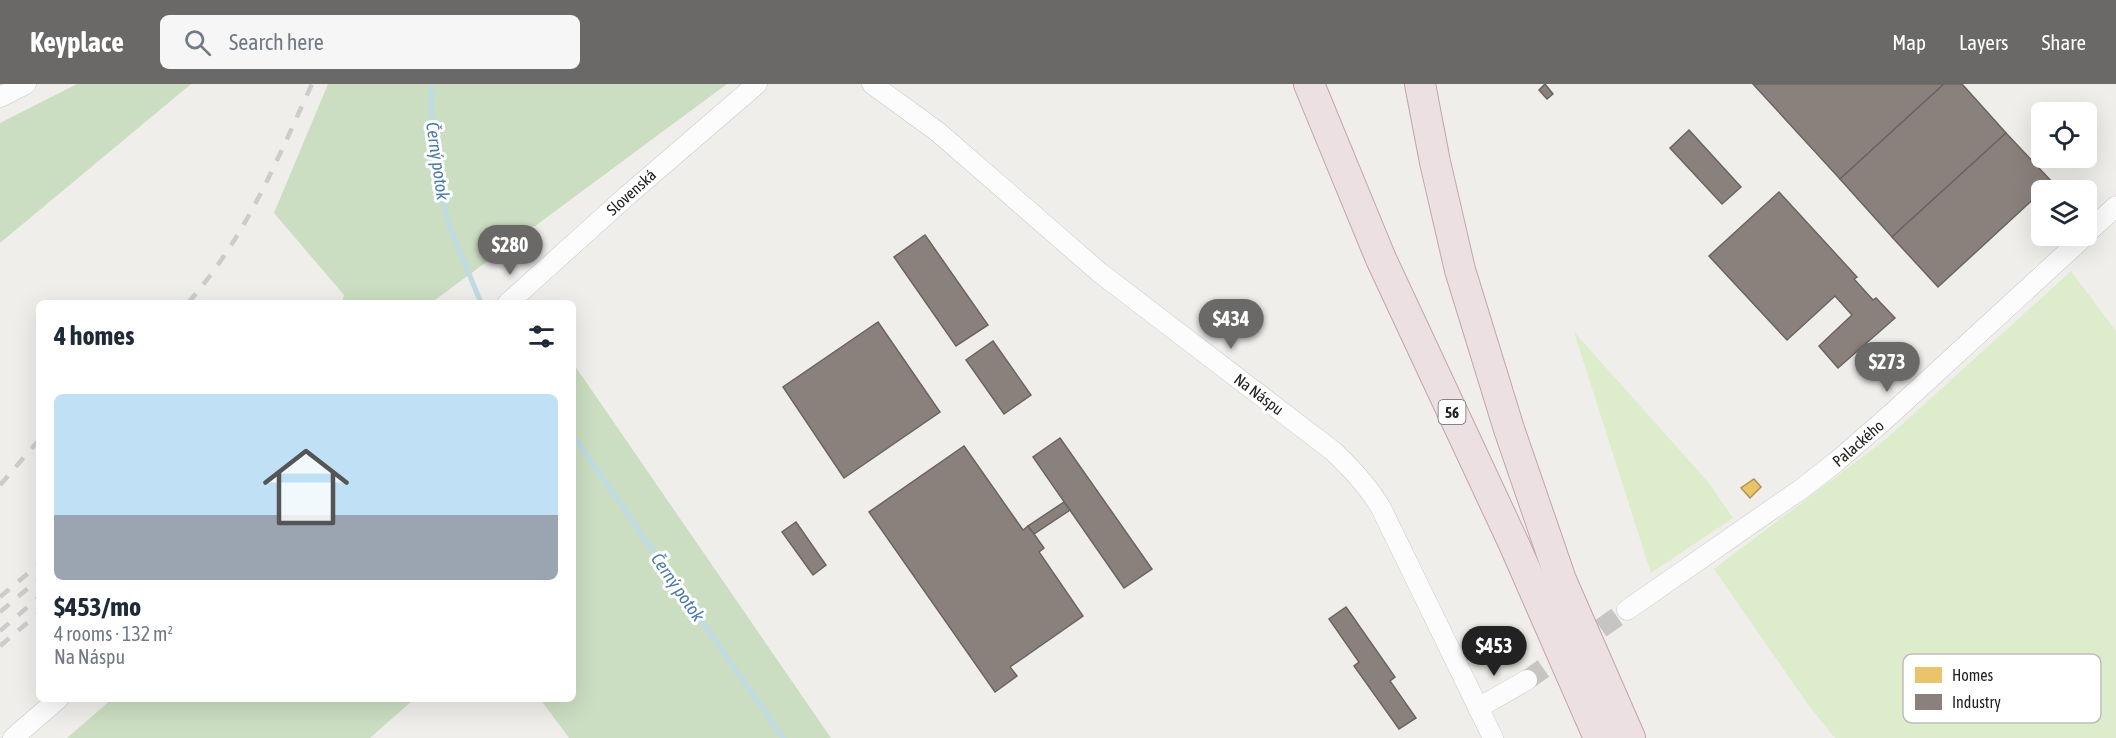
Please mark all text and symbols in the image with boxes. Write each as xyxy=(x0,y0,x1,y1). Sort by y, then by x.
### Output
search box xyxy=(160,15,580,69)
text: Keyplace xyxy=(30,26,124,58)
icon: search xyxy=(181,26,214,59)
text: Search here xyxy=(229,29,324,55)
text: Map xyxy=(1892,30,1926,54)
text: Layers xyxy=(1959,30,2009,54)
text: Share xyxy=(2042,30,2086,54)
map controls xyxy=(2031,102,2097,246)
button: locate xyxy=(2031,102,2097,168)
water label: Černý potok xyxy=(422,121,454,202)
street label: Slovenská xyxy=(603,165,659,219)
button: layers xyxy=(2031,180,2097,246)
pin: $280 xyxy=(474,225,546,276)
text: $280 xyxy=(492,233,528,256)
pin: $434 xyxy=(1195,299,1267,350)
text: $434 xyxy=(1213,307,1249,330)
icon: filters xyxy=(525,320,558,353)
text: 4 homes xyxy=(54,321,134,351)
pin: $273 xyxy=(1851,342,1923,393)
text: $273 xyxy=(1869,350,1905,373)
street label: Na Náspu xyxy=(1230,370,1287,419)
road number: 56 xyxy=(1438,400,1466,424)
street label: Palackého xyxy=(1829,416,1887,470)
icon: home xyxy=(252,433,360,541)
water label: Černý potok xyxy=(647,549,710,626)
text: $453/mo xyxy=(54,592,141,622)
text: 4 rooms · 132 m² xyxy=(54,622,173,645)
pin: $453 xyxy=(1458,626,1530,677)
text: $453 xyxy=(1476,634,1512,657)
text: Na Náspu xyxy=(54,645,125,668)
legend xyxy=(1903,654,2101,723)
text: Homes xyxy=(1952,666,1994,684)
text: Industry xyxy=(1952,693,2001,712)

